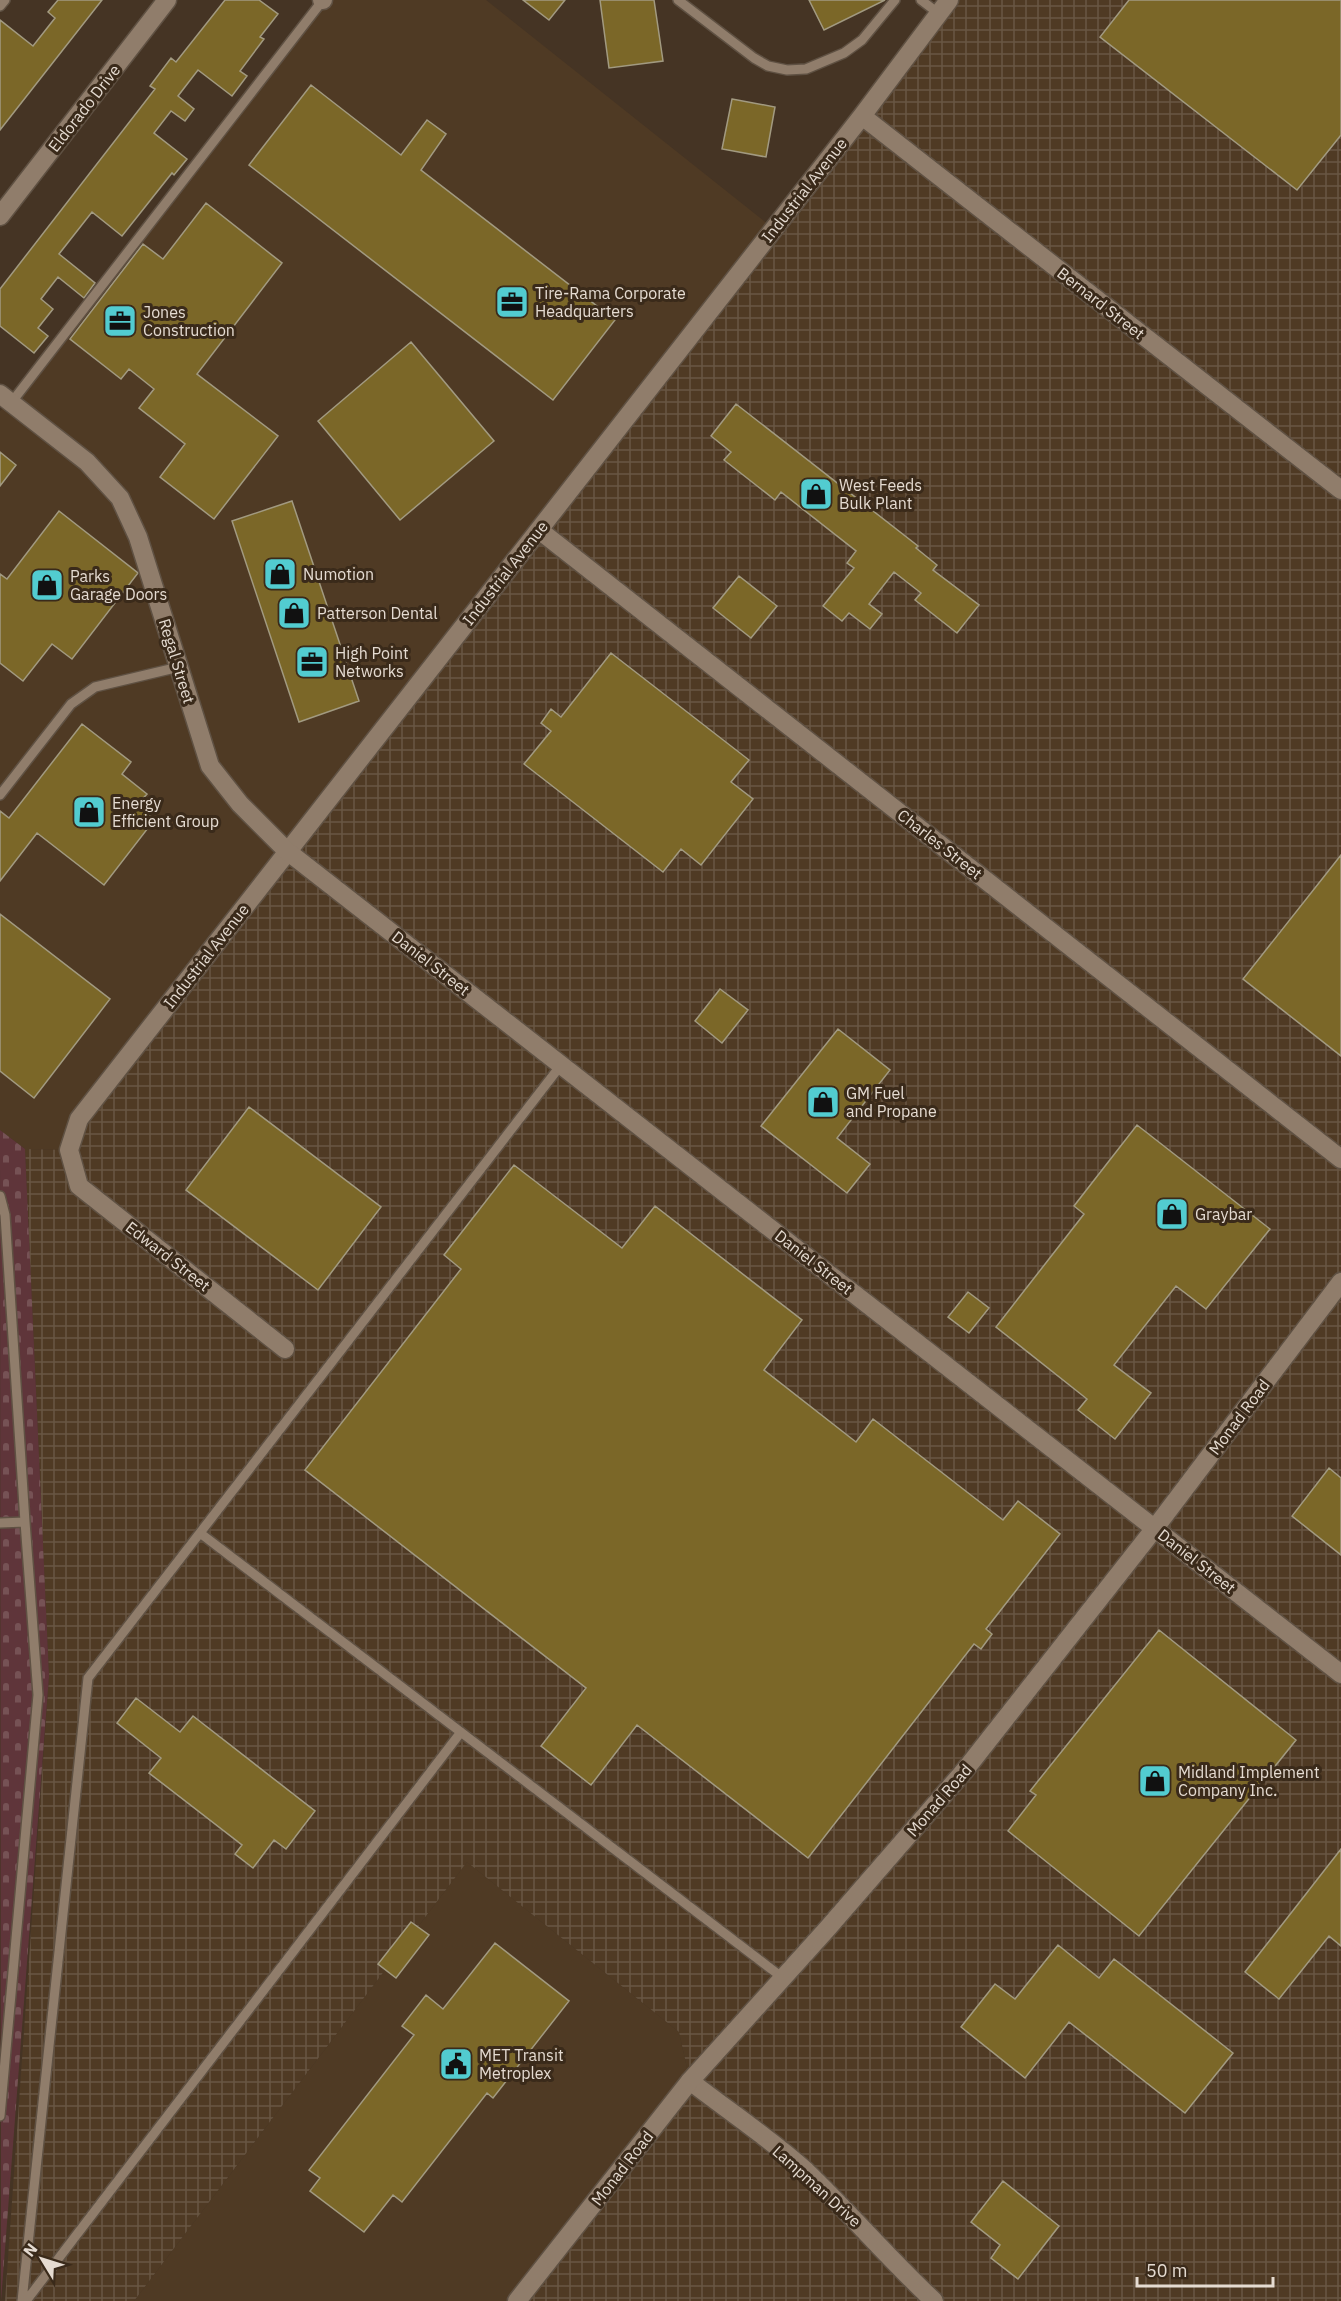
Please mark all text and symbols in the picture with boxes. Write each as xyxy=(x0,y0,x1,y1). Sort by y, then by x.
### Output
street label: Eldorado Drive xyxy=(44,60,124,156)
street label: Industrial Avenue xyxy=(757,134,851,246)
street label: Bernard Street xyxy=(1053,263,1149,343)
place label: Tire-Rama Corporate Headquarters xyxy=(535,283,686,321)
office icon: Tire-Rama Corporate Headquarters xyxy=(494,284,530,320)
place label: Jones Construction xyxy=(143,302,235,340)
office icon: Jones Construction xyxy=(102,303,138,339)
place label: West Feeds Bulk Plant xyxy=(839,475,922,513)
shop icon: West Feeds Bulk Plant xyxy=(798,476,834,512)
street label: Industrial Avenue xyxy=(458,517,552,629)
shop icon: Numotion xyxy=(262,556,298,592)
place label: Numotion xyxy=(303,564,374,584)
place label: Parks Garage Doors xyxy=(70,566,167,604)
shop icon: Parks Garage Doors xyxy=(29,567,65,603)
shop icon: Patterson Dental xyxy=(276,595,312,631)
place label: Patterson Dental xyxy=(317,603,438,623)
street label: Regal Street xyxy=(155,616,199,706)
place label: High Point Networks xyxy=(335,643,409,681)
office icon: High Point Networks xyxy=(294,644,330,680)
place label: Energy Efficient Group xyxy=(112,793,219,831)
shop icon: Energy Efficient Group xyxy=(71,794,107,830)
street label: Charles Street xyxy=(894,805,986,883)
street label: Industrial Avenue xyxy=(159,900,253,1012)
street label: Daniel Street xyxy=(388,926,474,1000)
place label: GM Fuel and Propane xyxy=(846,1083,937,1121)
shop icon: GM Fuel and Propane xyxy=(805,1084,841,1120)
shop icon: Graybar xyxy=(1154,1196,1190,1232)
place label: Graybar xyxy=(1195,1204,1252,1224)
street label: Edward Street xyxy=(122,1217,214,1295)
street label: Daniel Street xyxy=(771,1225,857,1299)
street label: Monad Road xyxy=(1204,1375,1274,1459)
street label: Daniel Street xyxy=(1154,1524,1240,1598)
street label: Monad Road xyxy=(902,1760,976,1840)
place label: Midland Implement Company Inc. xyxy=(1178,1762,1320,1800)
shop icon: Midland Implement Company Inc. xyxy=(1137,1763,1173,1799)
place label: MET Transit Metroplex xyxy=(479,2045,564,2083)
public building icon: MET Transit Metroplex xyxy=(438,2046,474,2082)
street label: Monad Road xyxy=(587,2127,657,2209)
street label: Lampman Drive xyxy=(769,2141,866,2231)
north arrow xyxy=(12,2229,72,2289)
text: N xyxy=(19,2239,42,2260)
scale bar xyxy=(1137,2250,1274,2288)
text: 50 m xyxy=(1146,2259,1188,2282)

